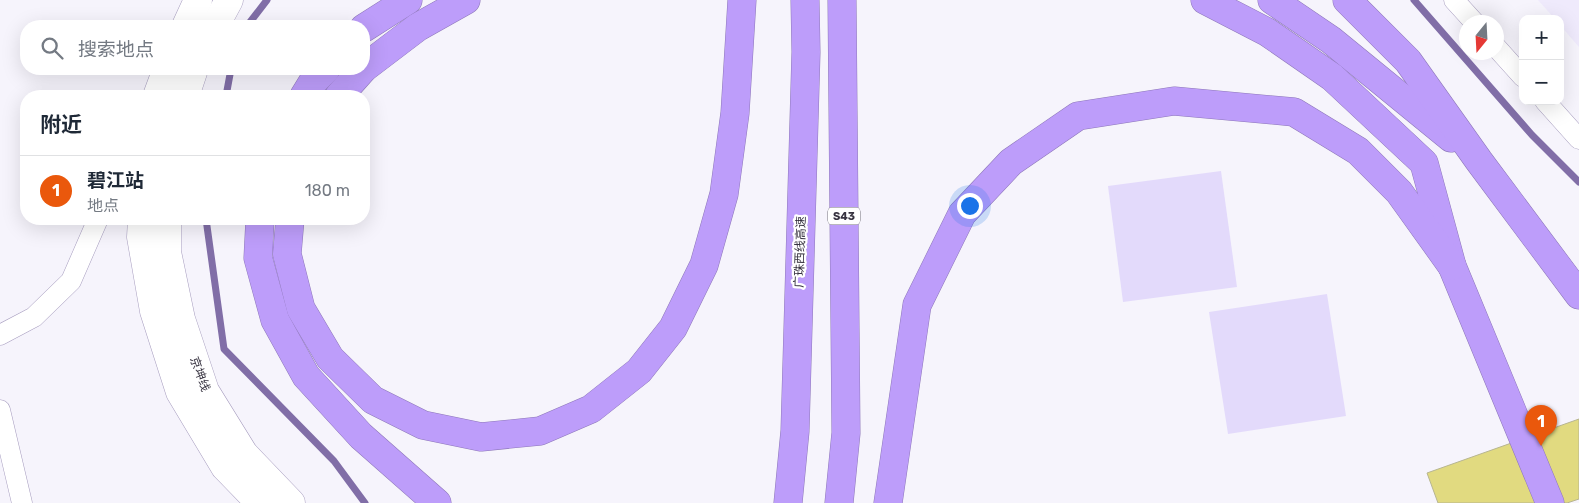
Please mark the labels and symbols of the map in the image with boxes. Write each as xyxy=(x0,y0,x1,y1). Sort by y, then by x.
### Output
north arrow xyxy=(1459,15,1504,60)
your location xyxy=(957,193,983,219)
road number: S43 xyxy=(828,208,860,225)
street label: 广珠西线高速 xyxy=(792,216,808,288)
street label: 京坤线 xyxy=(187,355,213,393)
pin: 1 xyxy=(1525,405,1557,446)

